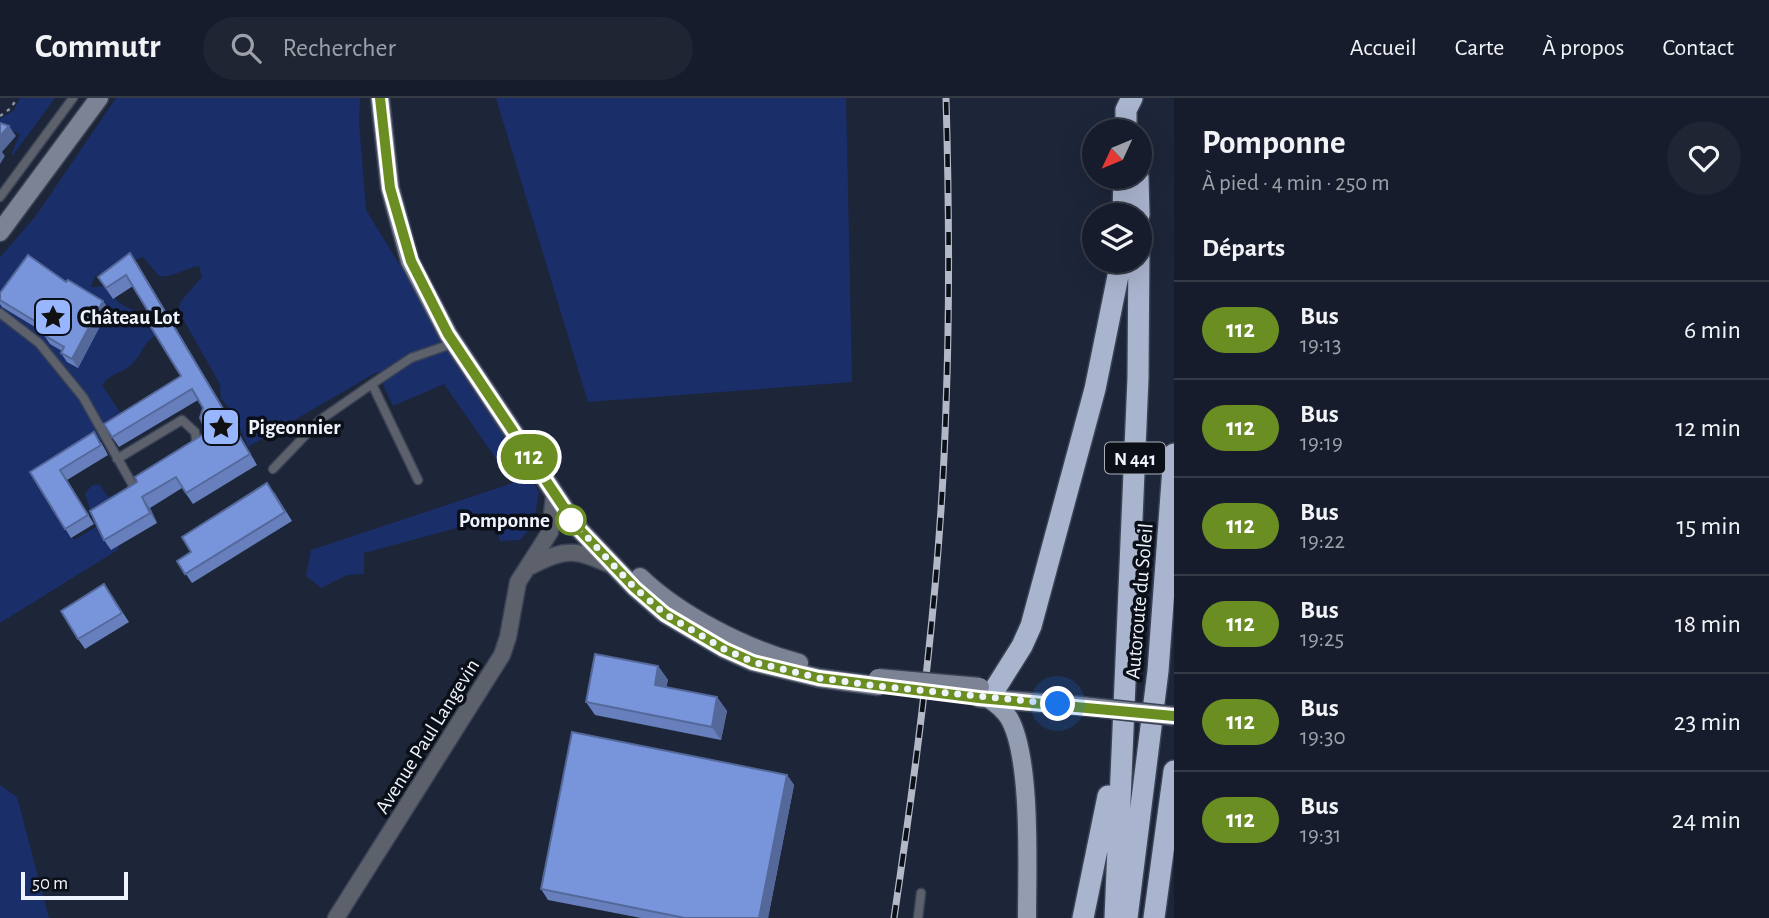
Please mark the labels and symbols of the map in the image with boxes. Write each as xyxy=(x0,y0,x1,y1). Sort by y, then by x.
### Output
north arrow xyxy=(1082,119,1152,189)
place icon: Château Lot xyxy=(32,296,74,338)
place label: Château Lot xyxy=(80,307,180,328)
place icon: Pigeonnier xyxy=(200,406,242,448)
place label: Pigeonnier xyxy=(248,417,341,438)
line badge: 112 xyxy=(489,434,569,480)
road number: N 441 xyxy=(1105,442,1165,474)
marker: Pomponne xyxy=(556,505,586,535)
place label: Pomponne xyxy=(459,510,550,531)
street label: Autoroute du Soleil xyxy=(1122,522,1157,680)
street label: Avenue Paul Langevin xyxy=(371,655,483,817)
your location xyxy=(1040,686,1075,721)
scale bar xyxy=(21,869,128,901)

